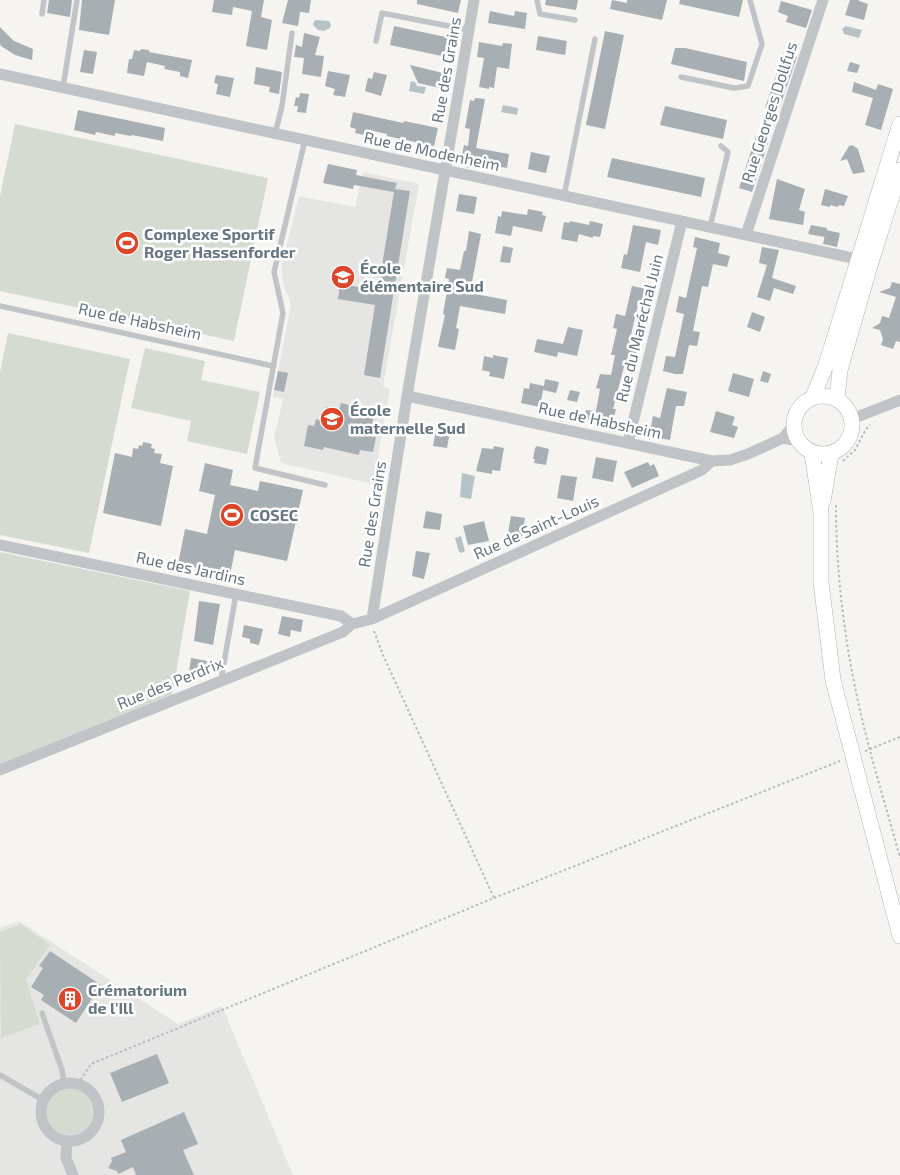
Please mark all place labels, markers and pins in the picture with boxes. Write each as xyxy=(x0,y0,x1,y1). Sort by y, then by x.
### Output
place label: Complexe Sportif Roger Hassenforder xyxy=(144,224,296,261)
sports icon: Complexe Sportif Roger Hassenforder xyxy=(114,230,140,256)
place label: École élémentaire Sud xyxy=(360,258,484,295)
school or university icon: École élémentaire Sud xyxy=(330,264,356,290)
place label: École maternelle Sud xyxy=(350,400,466,437)
school or university icon: École maternelle Sud xyxy=(319,406,345,432)
sports icon: COSEC xyxy=(219,502,245,528)
place label: COSEC xyxy=(250,505,298,524)
place label: Crématorium de l'Ill xyxy=(88,980,187,1017)
building icon: Crématorium de l'Ill xyxy=(57,986,83,1012)

